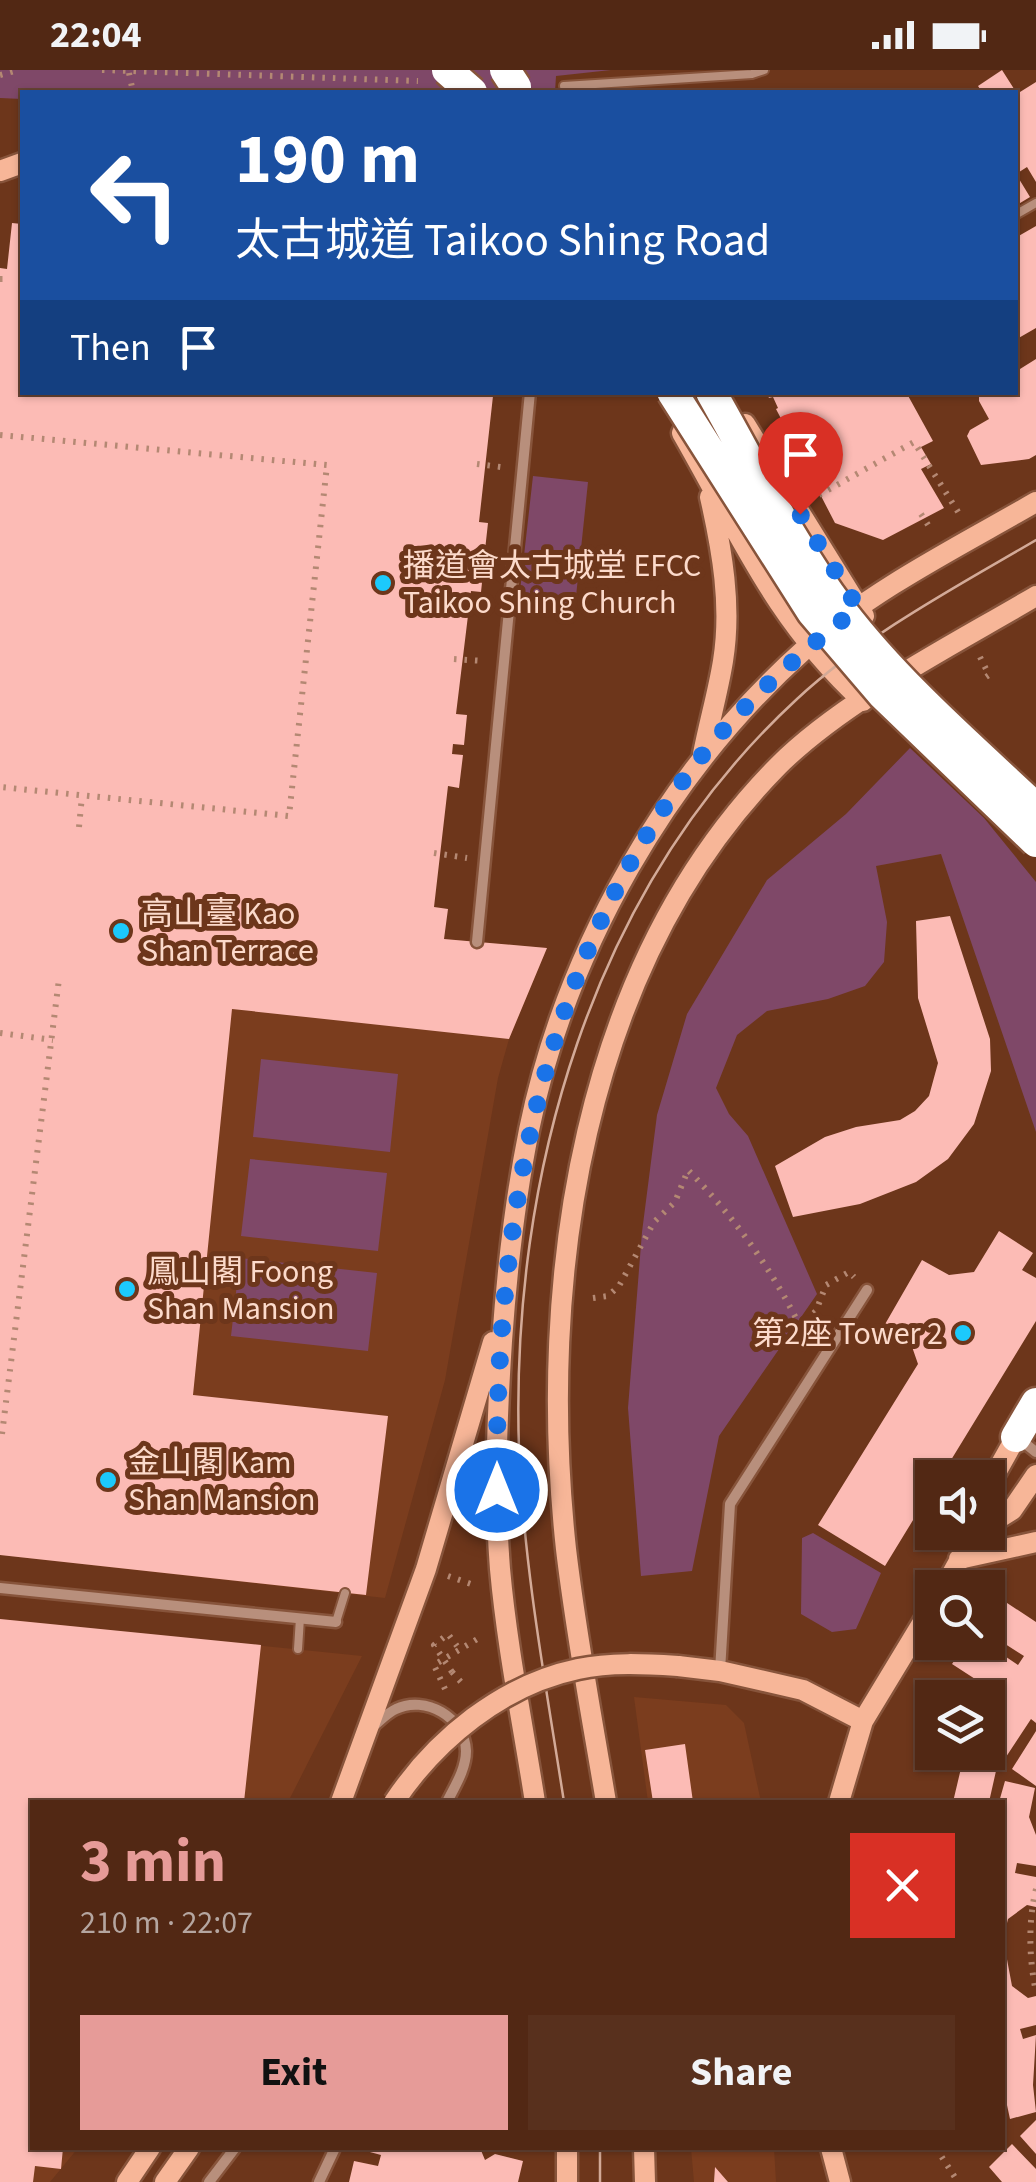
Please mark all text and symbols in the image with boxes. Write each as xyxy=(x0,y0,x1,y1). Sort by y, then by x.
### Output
text: 22:04 xyxy=(50,8,142,62)
text: 190 m xyxy=(235,110,420,210)
icon: left xyxy=(70,130,200,260)
text: 太古城道 Taikoo Shing Road xyxy=(235,209,770,273)
icon: arrive xyxy=(171,320,226,375)
text: Then xyxy=(70,321,151,375)
pin xyxy=(758,412,843,515)
icon: arrive xyxy=(773,427,828,482)
place label: 播道會太古城堂 EFCC Taikoo Shing Church xyxy=(403,543,701,626)
marker: 播道會太古城堂 EFCC Taikoo Shing Church xyxy=(372,572,394,594)
place label: 高山臺 Kao Shan Terrace xyxy=(141,891,314,974)
marker: 高山臺 Kao Shan Terrace xyxy=(110,920,132,942)
place label: 鳳山閣 Foong Shan Mansion xyxy=(147,1249,335,1332)
marker: 鳳山閣 Foong Shan Mansion xyxy=(116,1278,138,1300)
place label: 第2座 Tower 2 xyxy=(752,1311,943,1357)
marker: 第2座 Tower 2 xyxy=(952,1322,974,1344)
position arrow xyxy=(445,1438,549,1542)
place label: 金山閣 Kam Shan Mansion xyxy=(128,1440,316,1523)
map controls xyxy=(915,1460,1005,1770)
button: sound xyxy=(915,1460,1005,1550)
marker: 金山閣 Kam Shan Mansion xyxy=(97,1469,119,1491)
button: search xyxy=(915,1570,1005,1660)
button: layers xyxy=(915,1680,1005,1770)
text: 3 min xyxy=(80,1820,226,1905)
button: close xyxy=(850,1833,955,1938)
text: 210 m · 22:07 xyxy=(80,1900,253,1946)
button: Exit xyxy=(80,2015,508,2130)
button: Share xyxy=(528,2015,955,2130)

